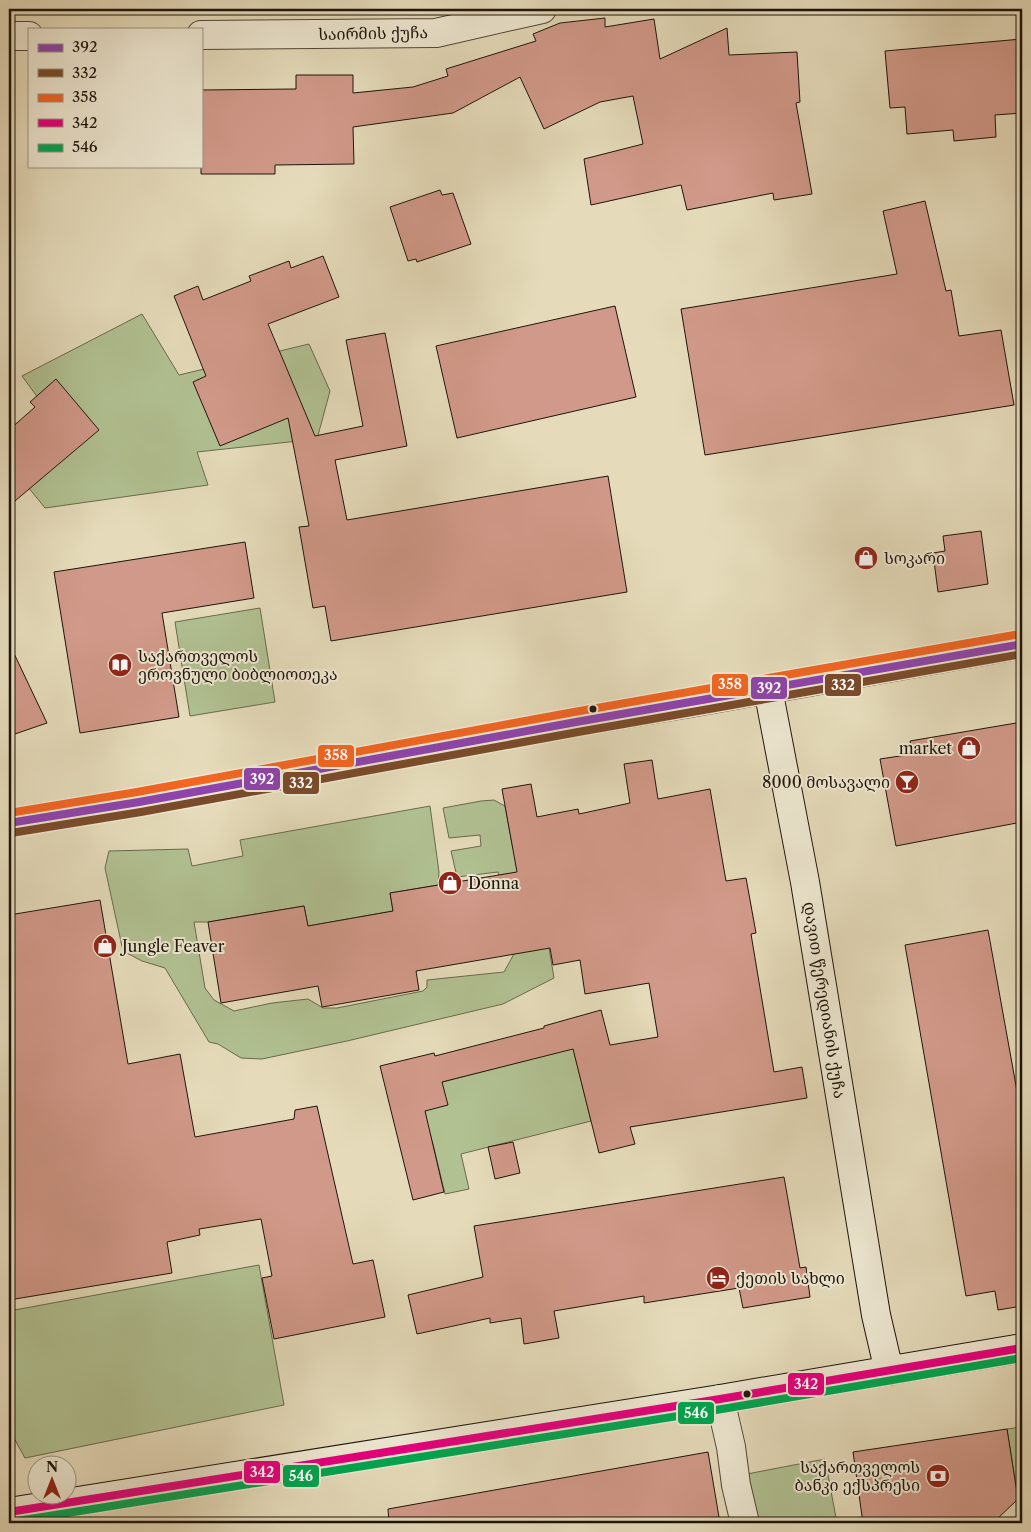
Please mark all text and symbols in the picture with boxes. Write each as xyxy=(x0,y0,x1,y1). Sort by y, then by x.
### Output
street label: საირმის ქუჩა xyxy=(318,22,428,44)
legend xyxy=(28,28,202,168)
text: 392 xyxy=(72,37,98,56)
text: 332 xyxy=(72,63,97,82)
text: 358 xyxy=(72,87,97,106)
text: 342 xyxy=(72,113,98,132)
text: 546 xyxy=(72,137,98,156)
shop icon: სოკარი xyxy=(853,545,879,571)
place label: სოკარი xyxy=(884,548,945,568)
place label: საქართველოს ეროვნული ბიბლიოთეკა xyxy=(138,646,338,684)
library icon: საქართველოს ეროვნული ბიბლიოთეკა xyxy=(107,652,133,678)
line badge: 358 xyxy=(711,673,749,697)
line badge: 332 xyxy=(824,673,862,697)
text: 358 xyxy=(718,675,742,693)
line badge: 392 xyxy=(750,676,788,700)
text: 332 xyxy=(831,676,855,694)
text: 392 xyxy=(757,679,781,697)
unlabelled marker xyxy=(588,704,598,714)
shop icon: market xyxy=(956,735,982,761)
place label: market xyxy=(899,738,952,758)
line badge: 358 xyxy=(317,744,355,768)
text: 358 xyxy=(324,746,348,764)
line badge: 392 xyxy=(243,767,281,791)
bar icon: 8000 მოსავალი xyxy=(894,769,920,795)
text: 392 xyxy=(250,770,274,788)
line badge: 332 xyxy=(282,771,320,795)
place label: 8000 მოსავალი xyxy=(762,772,890,792)
text: 332 xyxy=(289,774,313,792)
shop icon: Donna xyxy=(437,870,463,896)
place label: Donna xyxy=(468,873,520,893)
street label: დავით წერედიანის ქუჩა xyxy=(800,900,850,1100)
shop icon: Jungle Feaver xyxy=(92,933,118,959)
place label: Jungle Feaver xyxy=(119,936,225,956)
hotel icon: ქეთის სახლი xyxy=(705,1265,731,1291)
place label: ქეთის სახლი xyxy=(736,1268,845,1288)
line badge: 342 xyxy=(787,1372,825,1396)
text: 342 xyxy=(794,1375,818,1393)
unlabelled marker xyxy=(742,1389,752,1399)
line badge: 546 xyxy=(677,1401,715,1425)
text: 546 xyxy=(684,1404,708,1422)
north arrow xyxy=(28,1454,78,1504)
place label: საქართველოს ბანკი ექსპრესი xyxy=(794,1457,920,1495)
text: N xyxy=(46,1458,58,1476)
line badge: 342 xyxy=(243,1460,281,1484)
text: 342 xyxy=(250,1463,274,1481)
bank icon: საქართველოს ბანკი ექსპრესი xyxy=(925,1463,951,1489)
line badge: 546 xyxy=(282,1464,320,1488)
text: 546 xyxy=(289,1467,313,1485)

